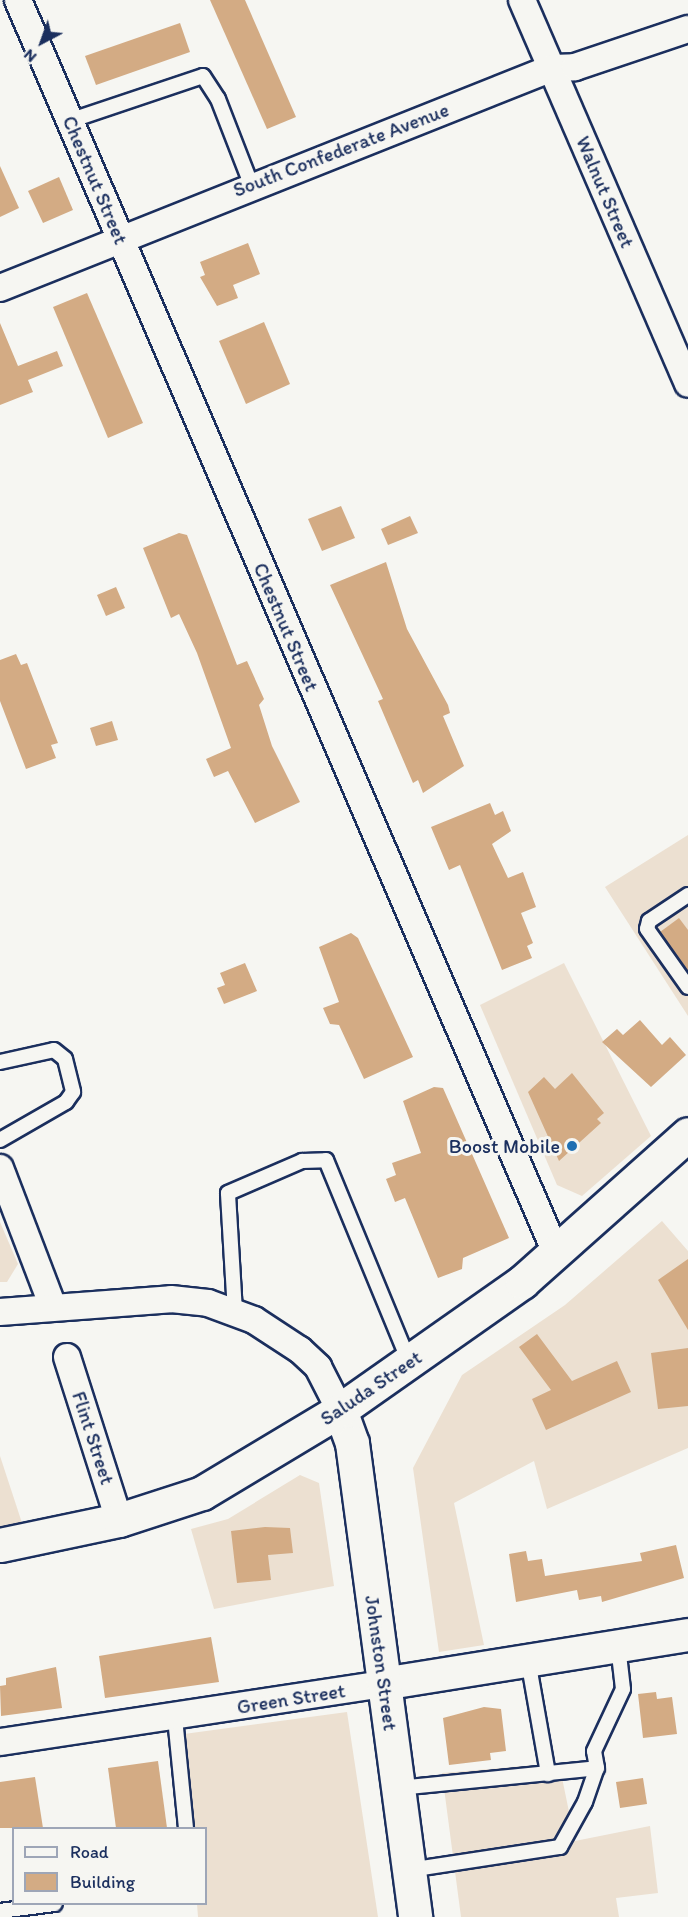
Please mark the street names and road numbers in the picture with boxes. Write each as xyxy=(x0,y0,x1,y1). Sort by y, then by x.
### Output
street label: South Confederate Avenue xyxy=(230,98,452,202)
street label: Chestnut Street xyxy=(57,112,133,248)
street label: Walnut Street xyxy=(571,133,639,251)
street label: Chestnut Street xyxy=(248,559,324,695)
street label: Saluda Street xyxy=(316,1345,426,1431)
street label: Flint Street xyxy=(67,1388,119,1488)
street label: Johnston Street xyxy=(360,1594,402,1732)
street label: Green Street xyxy=(235,1679,347,1719)

